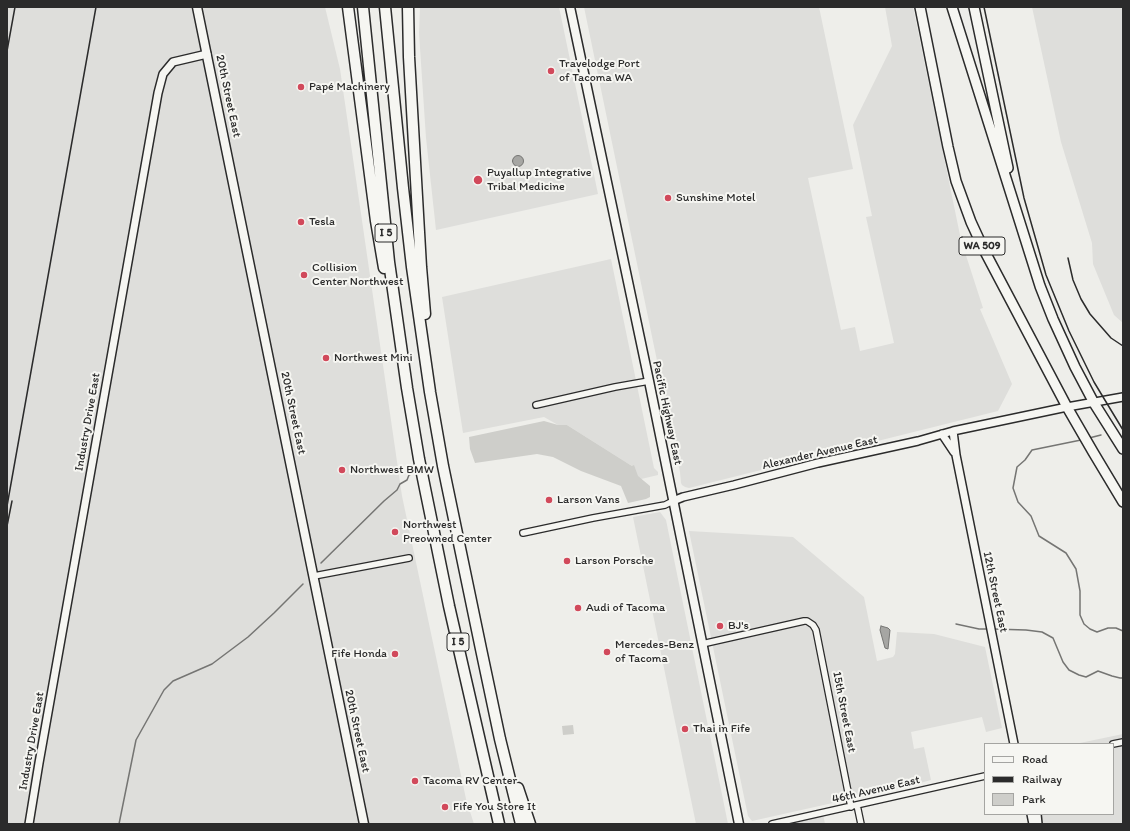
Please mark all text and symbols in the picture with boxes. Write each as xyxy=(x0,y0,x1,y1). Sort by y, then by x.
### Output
street label: 20th Street East xyxy=(212,53,244,139)
place label: Travelodge Port of Tacoma WA xyxy=(559,57,640,85)
marker: Travelodge Port of Tacoma WA xyxy=(546,66,556,76)
place label: Papé Machinery xyxy=(309,80,390,94)
marker: Papé Machinery xyxy=(296,82,306,92)
place label: Puyallup Integrative Tribal Medicine xyxy=(487,166,592,194)
marker: Puyallup Integrative Tribal Medicine xyxy=(472,174,484,186)
place label: Sunshine Motel xyxy=(676,191,755,205)
marker: Sunshine Motel xyxy=(663,193,673,203)
place label: Tesla xyxy=(309,215,335,229)
marker: Tesla xyxy=(296,217,306,227)
road number: I 5 xyxy=(375,224,397,242)
road number: WA 509 xyxy=(959,237,1005,255)
place label: Collision Center Northwest xyxy=(312,261,403,289)
marker: Collision Center Northwest xyxy=(299,270,309,280)
place label: Northwest Mini xyxy=(334,351,413,365)
marker: Northwest Mini xyxy=(321,353,331,363)
street label: Pacific Highway East xyxy=(649,360,685,466)
street label: 20th Street East xyxy=(277,370,309,456)
street label: Industry Drive East xyxy=(72,372,104,472)
street label: Alexander Avenue East xyxy=(761,433,879,473)
place label: Northwest BMW xyxy=(350,463,434,477)
marker: Northwest BMW xyxy=(337,465,347,475)
place label: Larson Vans xyxy=(557,493,620,507)
marker: Larson Vans xyxy=(544,495,554,505)
place label: Northwest Preowned Center xyxy=(403,518,492,546)
marker: Northwest Preowned Center xyxy=(390,527,400,537)
street label: 12th Street East xyxy=(979,550,1011,634)
place label: Larson Porsche xyxy=(575,554,654,568)
marker: Larson Porsche xyxy=(562,556,572,566)
place label: Audi of Tacoma xyxy=(586,601,665,615)
marker: Audi of Tacoma xyxy=(573,603,583,613)
place label: BJ's xyxy=(728,619,749,633)
marker: BJ's xyxy=(715,621,725,631)
road number: I 5 xyxy=(447,633,469,651)
place label: Mercedes-Benz of Tacoma xyxy=(615,638,694,666)
place label: Fife Honda xyxy=(331,647,387,661)
marker: Mercedes-Benz of Tacoma xyxy=(602,647,612,657)
marker: Fife Honda xyxy=(390,649,400,659)
street label: 15th Street East xyxy=(829,670,859,754)
street label: 20th Street East xyxy=(341,688,373,774)
street label: Industry Drive East xyxy=(16,691,48,791)
place label: Thai in Fife xyxy=(693,722,750,736)
marker: Thai in Fife xyxy=(680,724,690,734)
legend xyxy=(984,743,1114,815)
text: Road xyxy=(1022,752,1048,766)
text: Railway xyxy=(1022,772,1062,786)
street label: 46th Avenue East xyxy=(831,773,921,807)
place label: Tacoma RV Center xyxy=(423,774,517,788)
marker: Tacoma RV Center xyxy=(410,776,420,786)
text: Park xyxy=(1022,792,1046,806)
place label: Fife You Store It xyxy=(453,800,536,814)
marker: Fife You Store It xyxy=(440,802,450,812)

